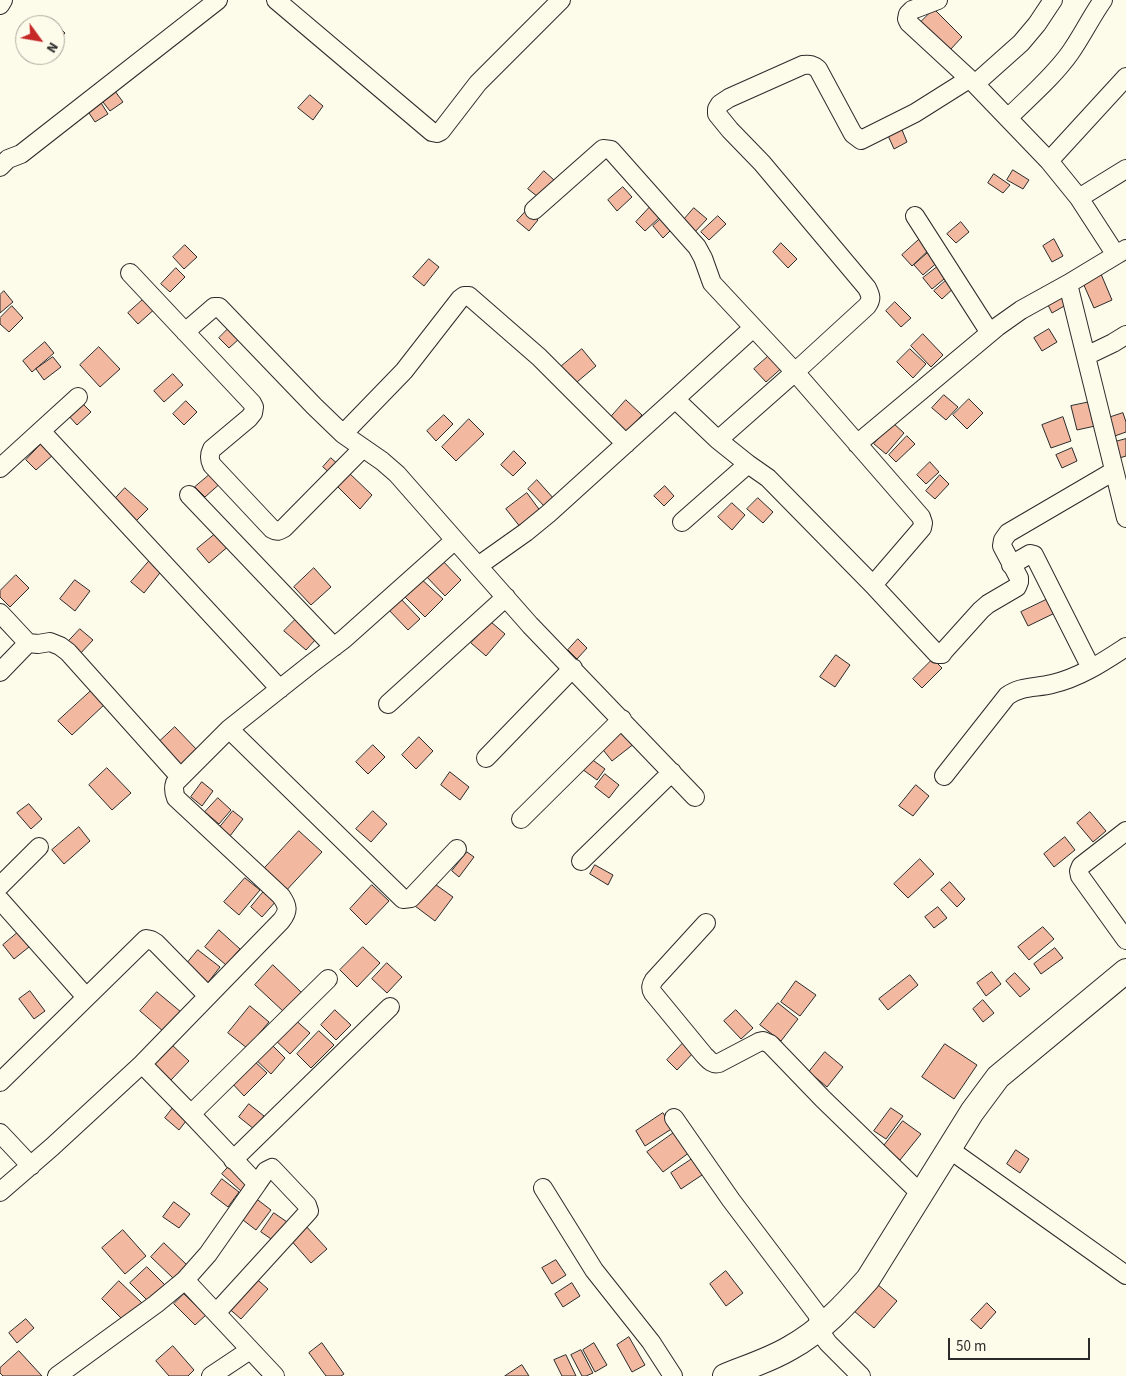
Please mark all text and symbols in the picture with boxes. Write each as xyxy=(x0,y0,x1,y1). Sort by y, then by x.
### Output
north arrow xyxy=(15,15,65,65)
text: N xyxy=(41,38,63,57)
scale bar xyxy=(951,1328,1094,1360)
text: 50 m xyxy=(956,1336,986,1357)

